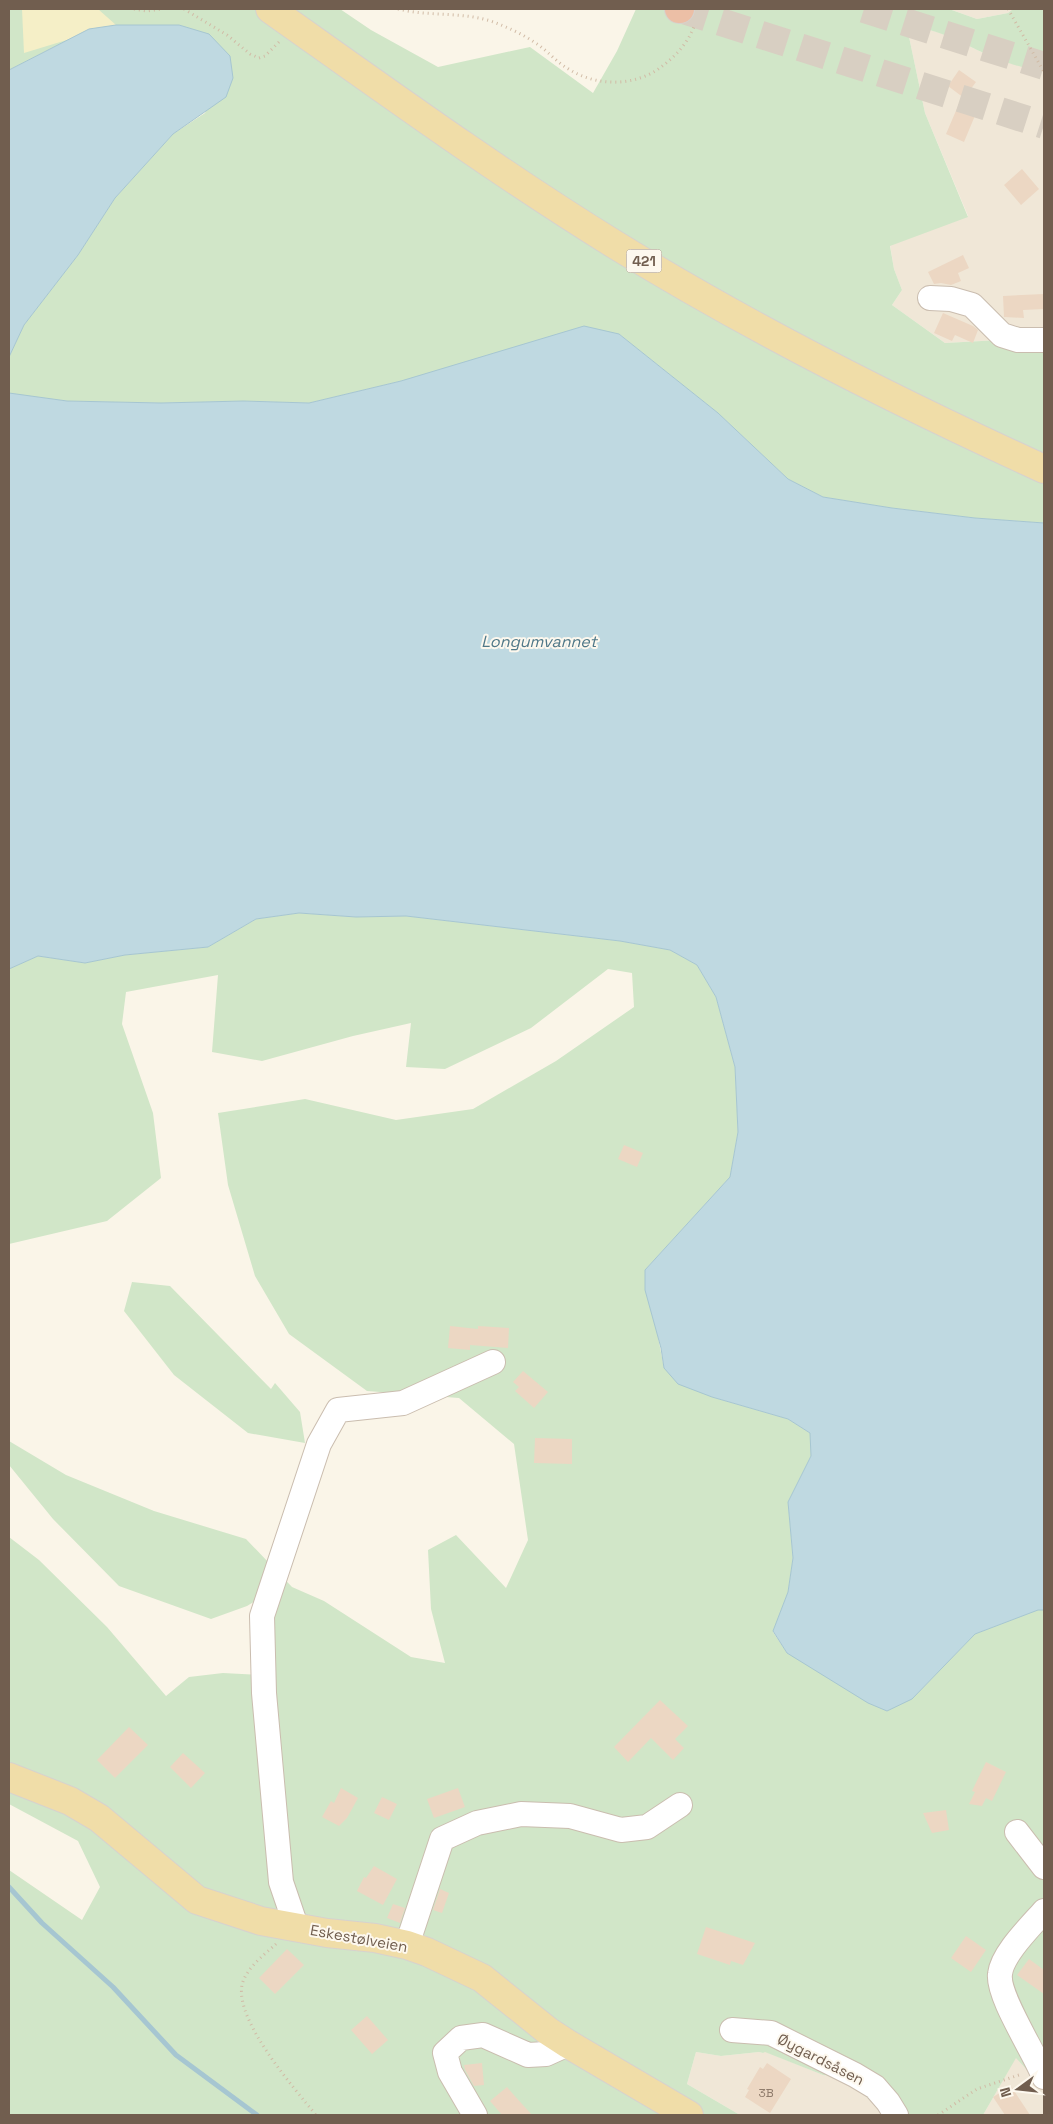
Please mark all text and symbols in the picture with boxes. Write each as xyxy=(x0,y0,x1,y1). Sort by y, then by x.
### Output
road number: 421 xyxy=(626,250,662,272)
water label: Longumvannet xyxy=(481,631,598,652)
street label: Eskestølveien xyxy=(309,1920,409,1956)
street label: Øygardsåsen xyxy=(774,2029,868,2089)
north arrow xyxy=(993,2064,1043,2114)
house number: 3B xyxy=(758,2085,774,2101)
text: N xyxy=(996,2085,1015,2099)

